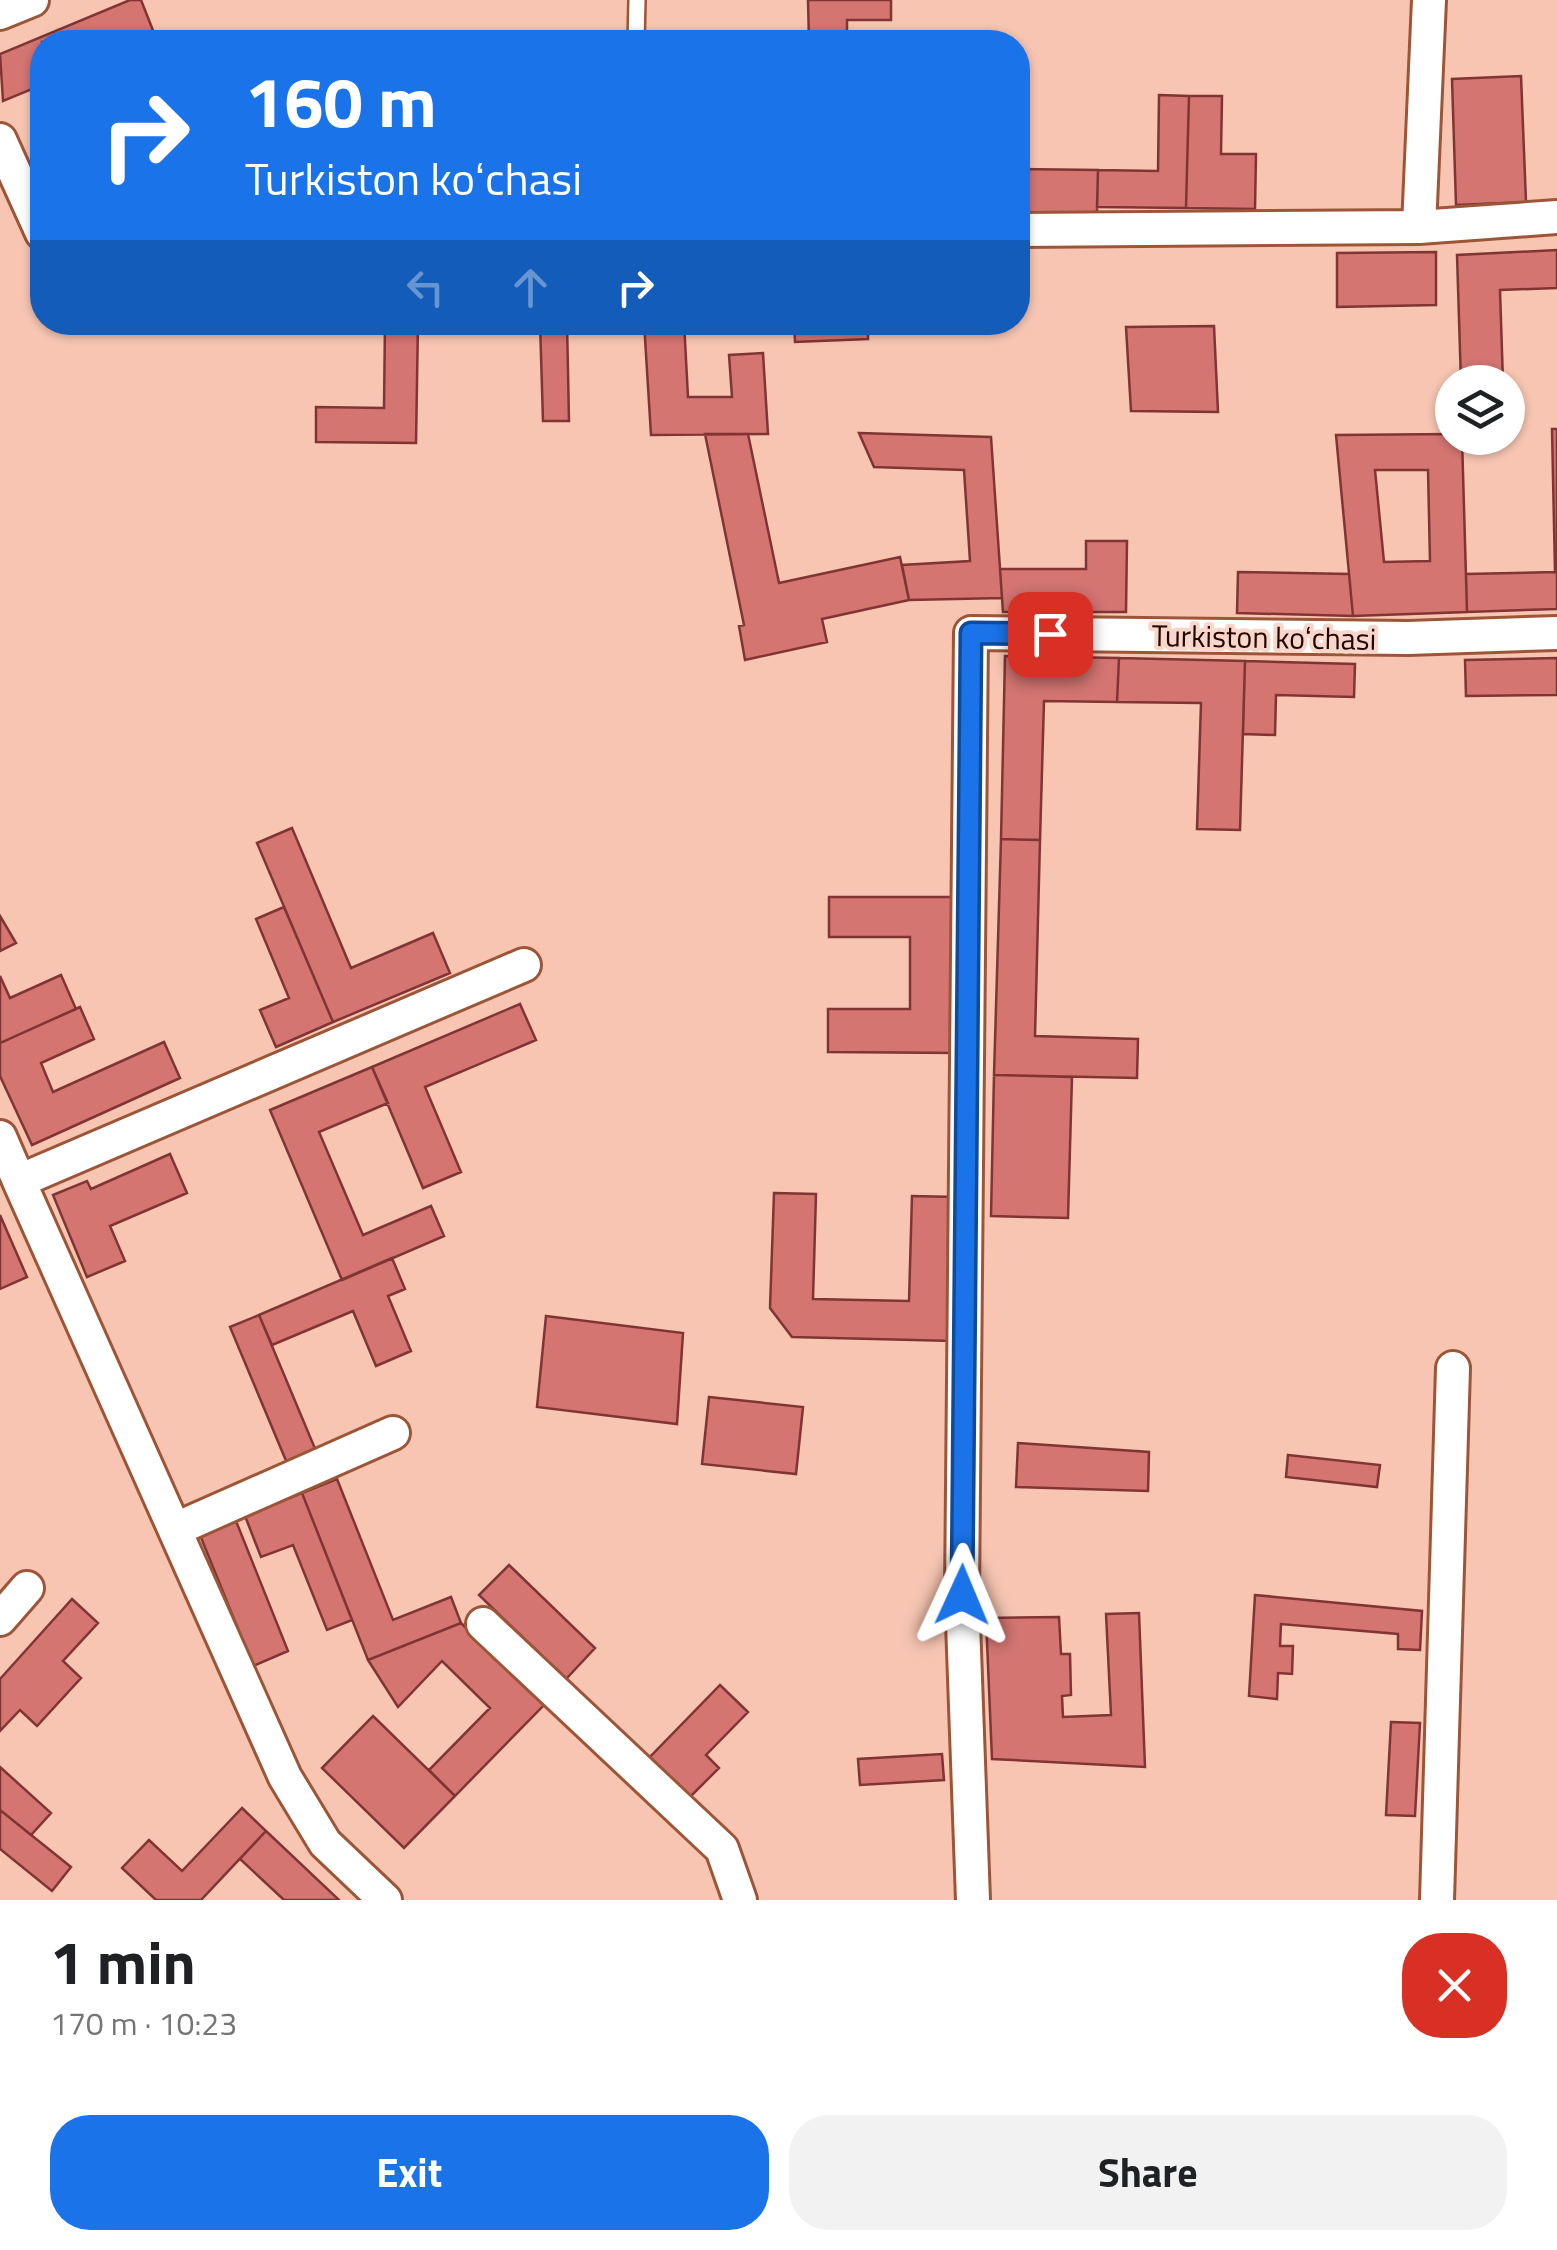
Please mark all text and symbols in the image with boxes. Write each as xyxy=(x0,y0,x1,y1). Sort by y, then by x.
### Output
text: 160 m xyxy=(245,48,437,154)
icon: right xyxy=(80,70,210,200)
text: Turkiston koʻchasi xyxy=(245,144,582,212)
icon: left xyxy=(398,260,453,315)
icon: ahead xyxy=(503,260,558,315)
icon: right xyxy=(608,260,663,315)
map controls xyxy=(1435,365,1525,455)
button: layers xyxy=(1435,365,1525,455)
pin xyxy=(1008,592,1093,677)
icon: arrive xyxy=(1023,607,1078,662)
street label: Turkiston koʻchasi xyxy=(1151,612,1377,662)
position arrow xyxy=(910,1543,1014,1647)
text: 1 min xyxy=(50,1916,196,2007)
button: close xyxy=(1402,1933,1507,2038)
text: 170 m · 10:23 xyxy=(50,1999,237,2047)
button: Exit xyxy=(50,2115,769,2230)
button: Share xyxy=(789,2115,1507,2230)

